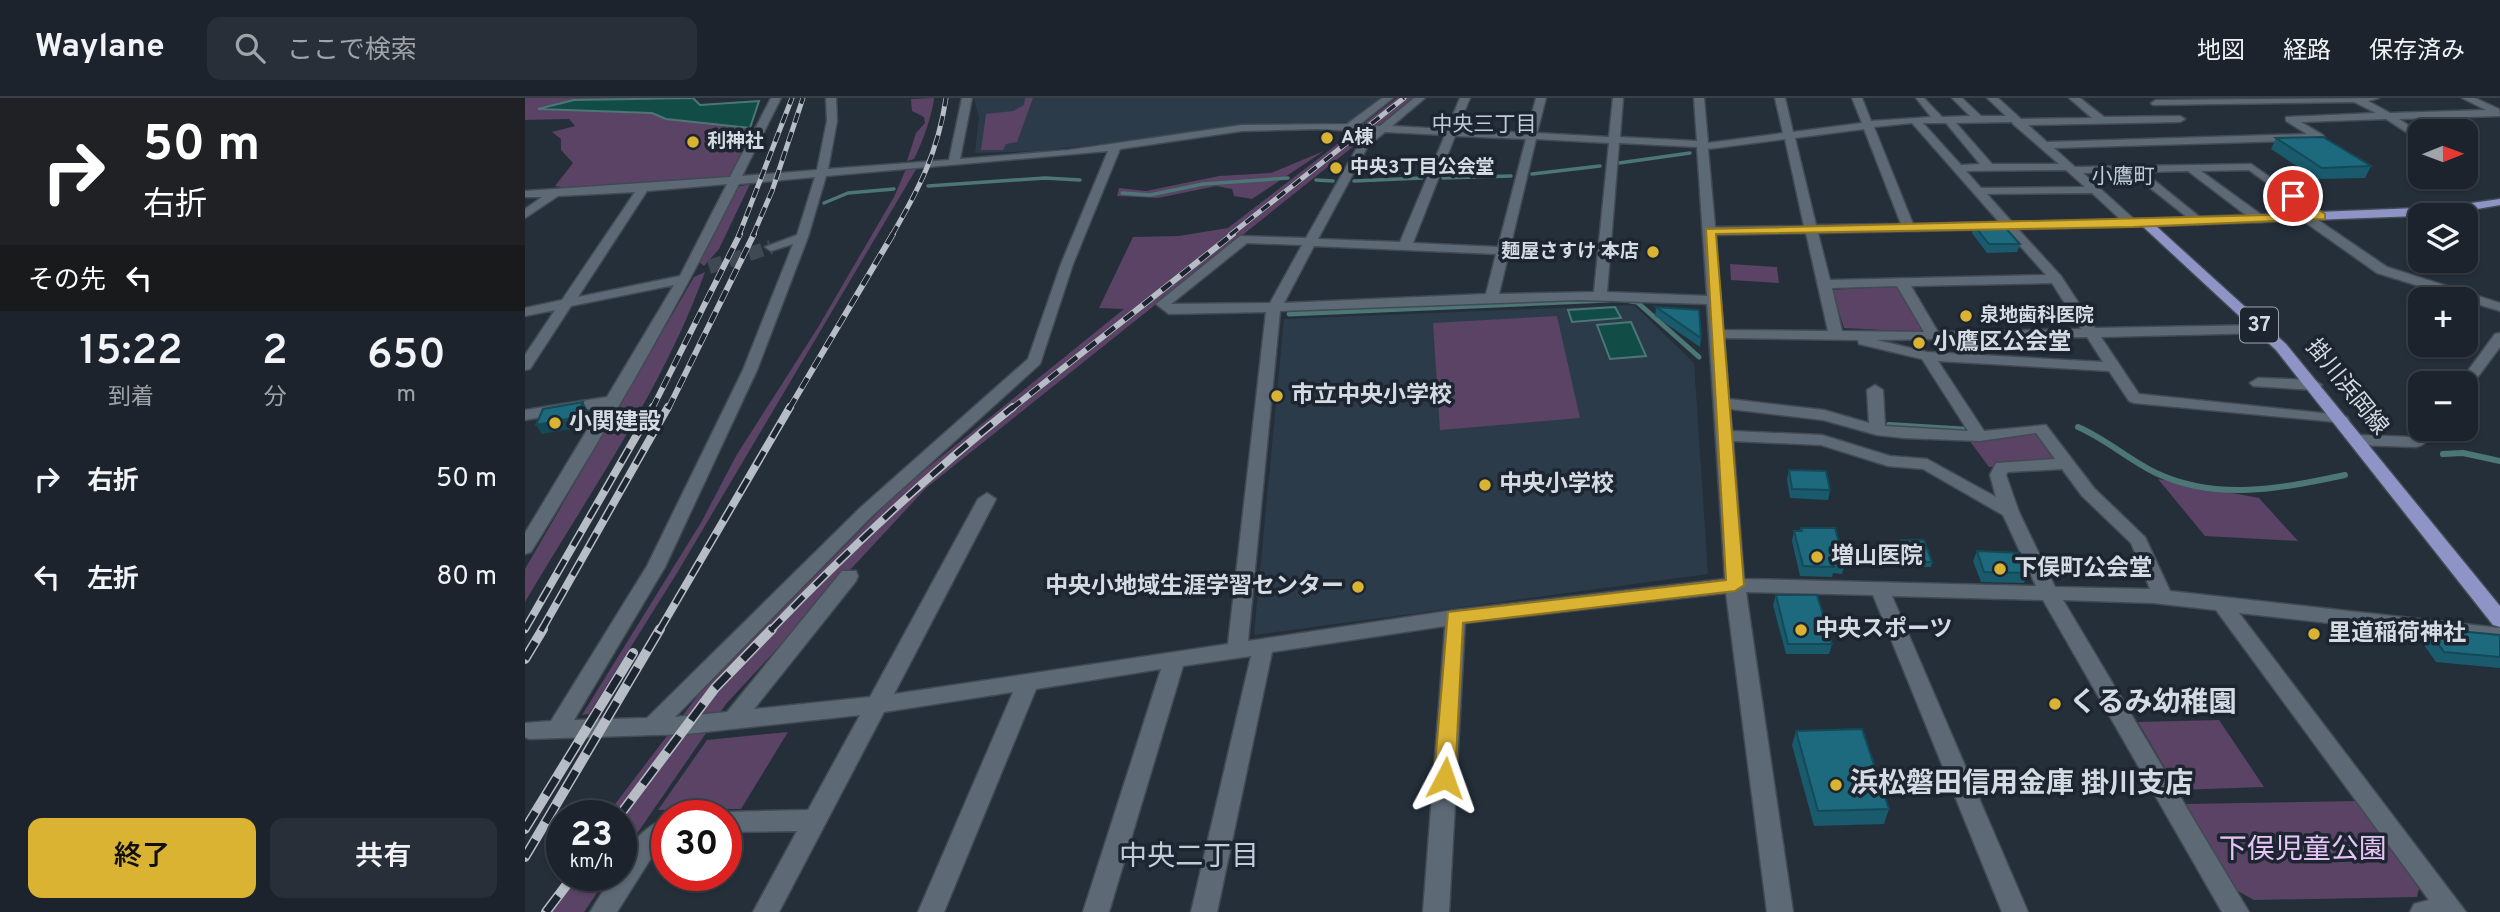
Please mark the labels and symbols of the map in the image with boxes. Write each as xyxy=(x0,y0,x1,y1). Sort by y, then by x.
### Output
district label: 中央三丁目 xyxy=(1432,112,1537,139)
north arrow xyxy=(2408,119,2478,189)
place label: A棟 xyxy=(1341,126,1374,150)
place label: 利神社 xyxy=(707,130,764,154)
marker: A棟 xyxy=(1319,130,1335,146)
marker: 利神社 xyxy=(685,134,701,150)
place label: 中央3丁目公会堂 xyxy=(1350,156,1494,180)
marker: 中央3丁目公会堂 xyxy=(1328,160,1344,176)
district label: 小鷹町 xyxy=(2092,164,2155,191)
pin xyxy=(2263,166,2323,226)
place label: 麺屋さすけ 本店 xyxy=(1501,240,1639,264)
marker: 麺屋さすけ 本店 xyxy=(1645,244,1661,260)
place label: 泉地歯科医院 xyxy=(1980,304,2094,328)
marker: 泉地歯科医院 xyxy=(1958,308,1974,324)
road number: 37 xyxy=(2240,308,2278,342)
place label: 小鷹区公会堂 xyxy=(1933,329,2071,358)
street label: 掛川浜岡線 xyxy=(2299,334,2393,442)
marker: 小鷹区公会堂 xyxy=(1911,335,1927,351)
place label: 市立中央小学校 xyxy=(1291,382,1452,411)
marker: 市立中央小学校 xyxy=(1269,388,1285,404)
place label: 小関建設 xyxy=(569,409,661,438)
marker: 小関建設 xyxy=(547,415,563,431)
place label: 中央小学校 xyxy=(1499,471,1614,500)
marker: 中央小学校 xyxy=(1477,477,1493,493)
place label: 増山医院 xyxy=(1831,543,1923,572)
marker: 増山医院 xyxy=(1809,549,1825,565)
place label: 下俣町公会堂 xyxy=(2014,555,2152,584)
marker: 下俣町公会堂 xyxy=(1992,561,2008,577)
place label: 中央小地域生涯学習センター xyxy=(1045,573,1344,602)
marker: 中央小地域生涯学習センター xyxy=(1350,579,1366,595)
place label: 中央スポーツ xyxy=(1815,616,1953,645)
place label: 里道稲荷神社 xyxy=(2328,620,2466,649)
marker: 中央スポーツ xyxy=(1793,622,1809,638)
marker: 里道稲荷神社 xyxy=(2306,626,2322,642)
place label: くるみ幼稚園 xyxy=(2069,686,2236,722)
marker: くるみ幼稚園 xyxy=(2047,696,2063,712)
position arrow xyxy=(1408,741,1482,815)
place label: 浜松磐田信用金庫 掛川支店 xyxy=(1850,767,2193,803)
marker: 浜松磐田信用金庫 掛川支店 xyxy=(1828,777,1844,793)
speed limit sign: 30 xyxy=(651,800,742,891)
park label: 下俣児童公園 xyxy=(2219,833,2387,869)
district label: 中央二丁目 xyxy=(1119,840,1259,876)

